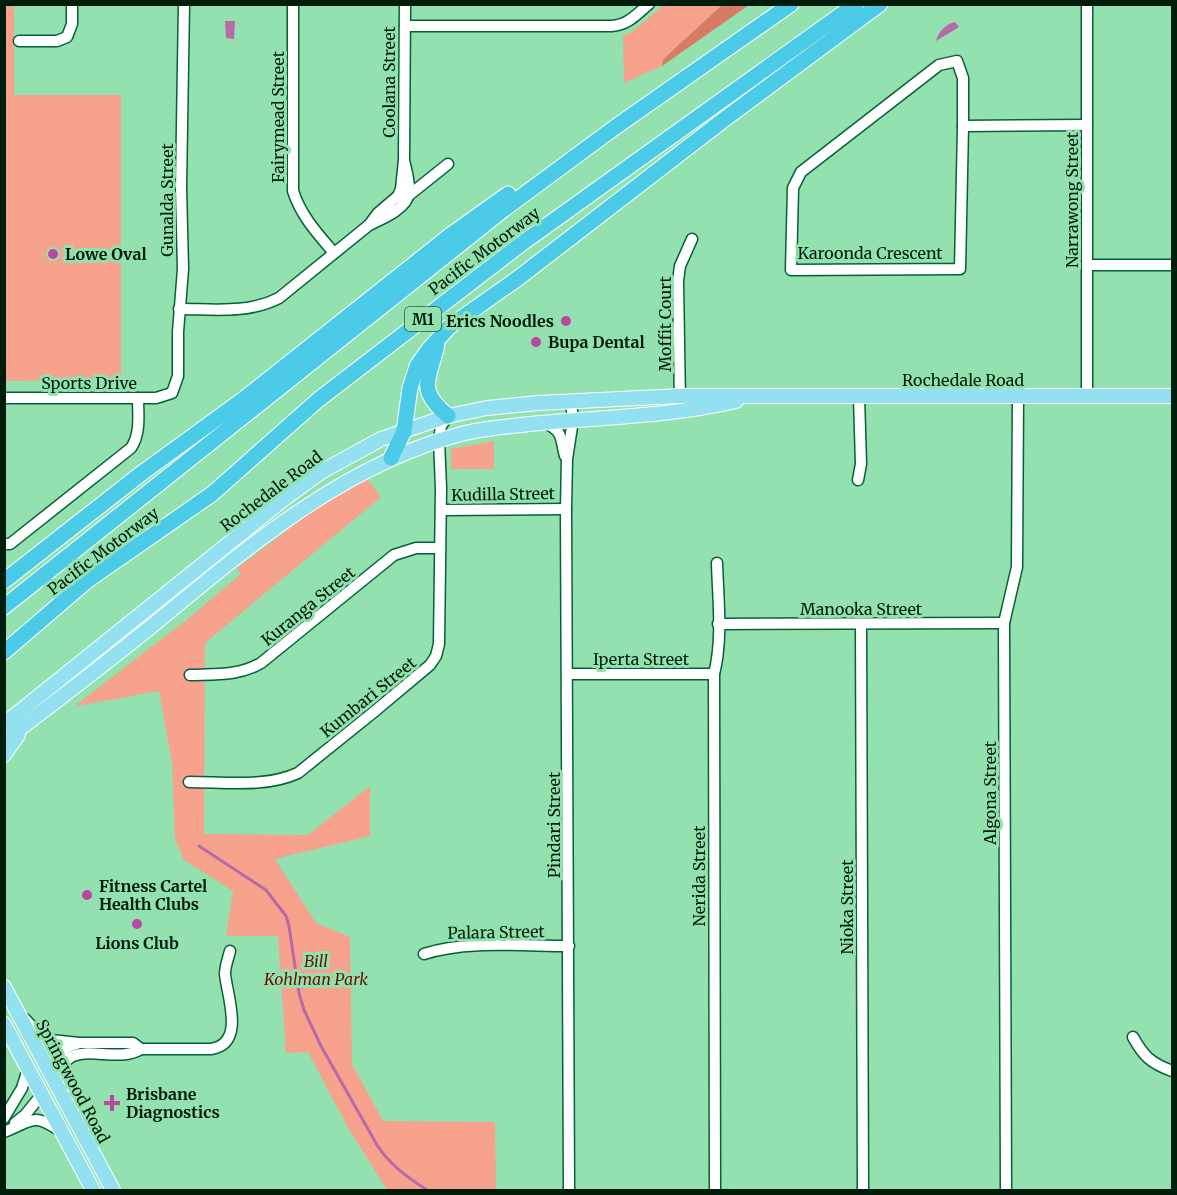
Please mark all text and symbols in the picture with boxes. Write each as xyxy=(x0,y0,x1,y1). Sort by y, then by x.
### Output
street label: Coolana Street xyxy=(379,25,399,138)
street label: Fairymead Street xyxy=(268,50,288,183)
street label: Narrawong Street xyxy=(1062,131,1082,268)
street label: Gunalda Street xyxy=(157,142,177,257)
street label: Pacific Motorway xyxy=(424,202,544,299)
street label: Karoonda Crescent xyxy=(798,243,943,263)
place label: Lowe Oval xyxy=(65,244,147,264)
marker: Lowe Oval xyxy=(46,247,60,261)
street label: Moffit Court xyxy=(655,276,675,372)
road number: M1 xyxy=(405,307,441,331)
place label: Erics Noodles xyxy=(446,311,554,331)
marker: Erics Noodles xyxy=(559,314,573,328)
place label: Bupa Dental xyxy=(548,332,645,352)
marker: Bupa Dental xyxy=(529,335,543,349)
street label: Rochedale Road xyxy=(902,370,1024,390)
street label: Sports Drive xyxy=(41,373,137,393)
street label: Rochedale Road xyxy=(216,446,326,536)
street label: Kudilla Street xyxy=(451,483,556,505)
street label: Pacific Motorway xyxy=(43,502,163,599)
street label: Kuranga Street xyxy=(257,562,359,650)
street label: Manooka Street xyxy=(800,599,923,619)
street label: Iperta Street xyxy=(593,649,690,669)
street label: Kumbari Street xyxy=(316,652,420,742)
street label: Algona Street xyxy=(980,740,1000,846)
street label: Pindari Street xyxy=(544,771,564,878)
street label: Nerida Street xyxy=(689,825,709,926)
street label: Nioka Street xyxy=(837,859,857,954)
place label: Fitness Cartel Health Clubs xyxy=(99,876,207,914)
marker: Fitness Cartel Health Clubs xyxy=(80,888,94,902)
marker: Lions Club xyxy=(130,917,144,931)
street label: Palara Street xyxy=(447,921,546,943)
place label: Lions Club xyxy=(95,933,179,953)
park label: Bill Kohlman Park xyxy=(263,951,368,989)
street label: Springwood Road xyxy=(32,1016,114,1147)
place label: Brisbane Diagnostics xyxy=(126,1084,220,1122)
marker: Brisbane Diagnostics xyxy=(103,1094,121,1112)

